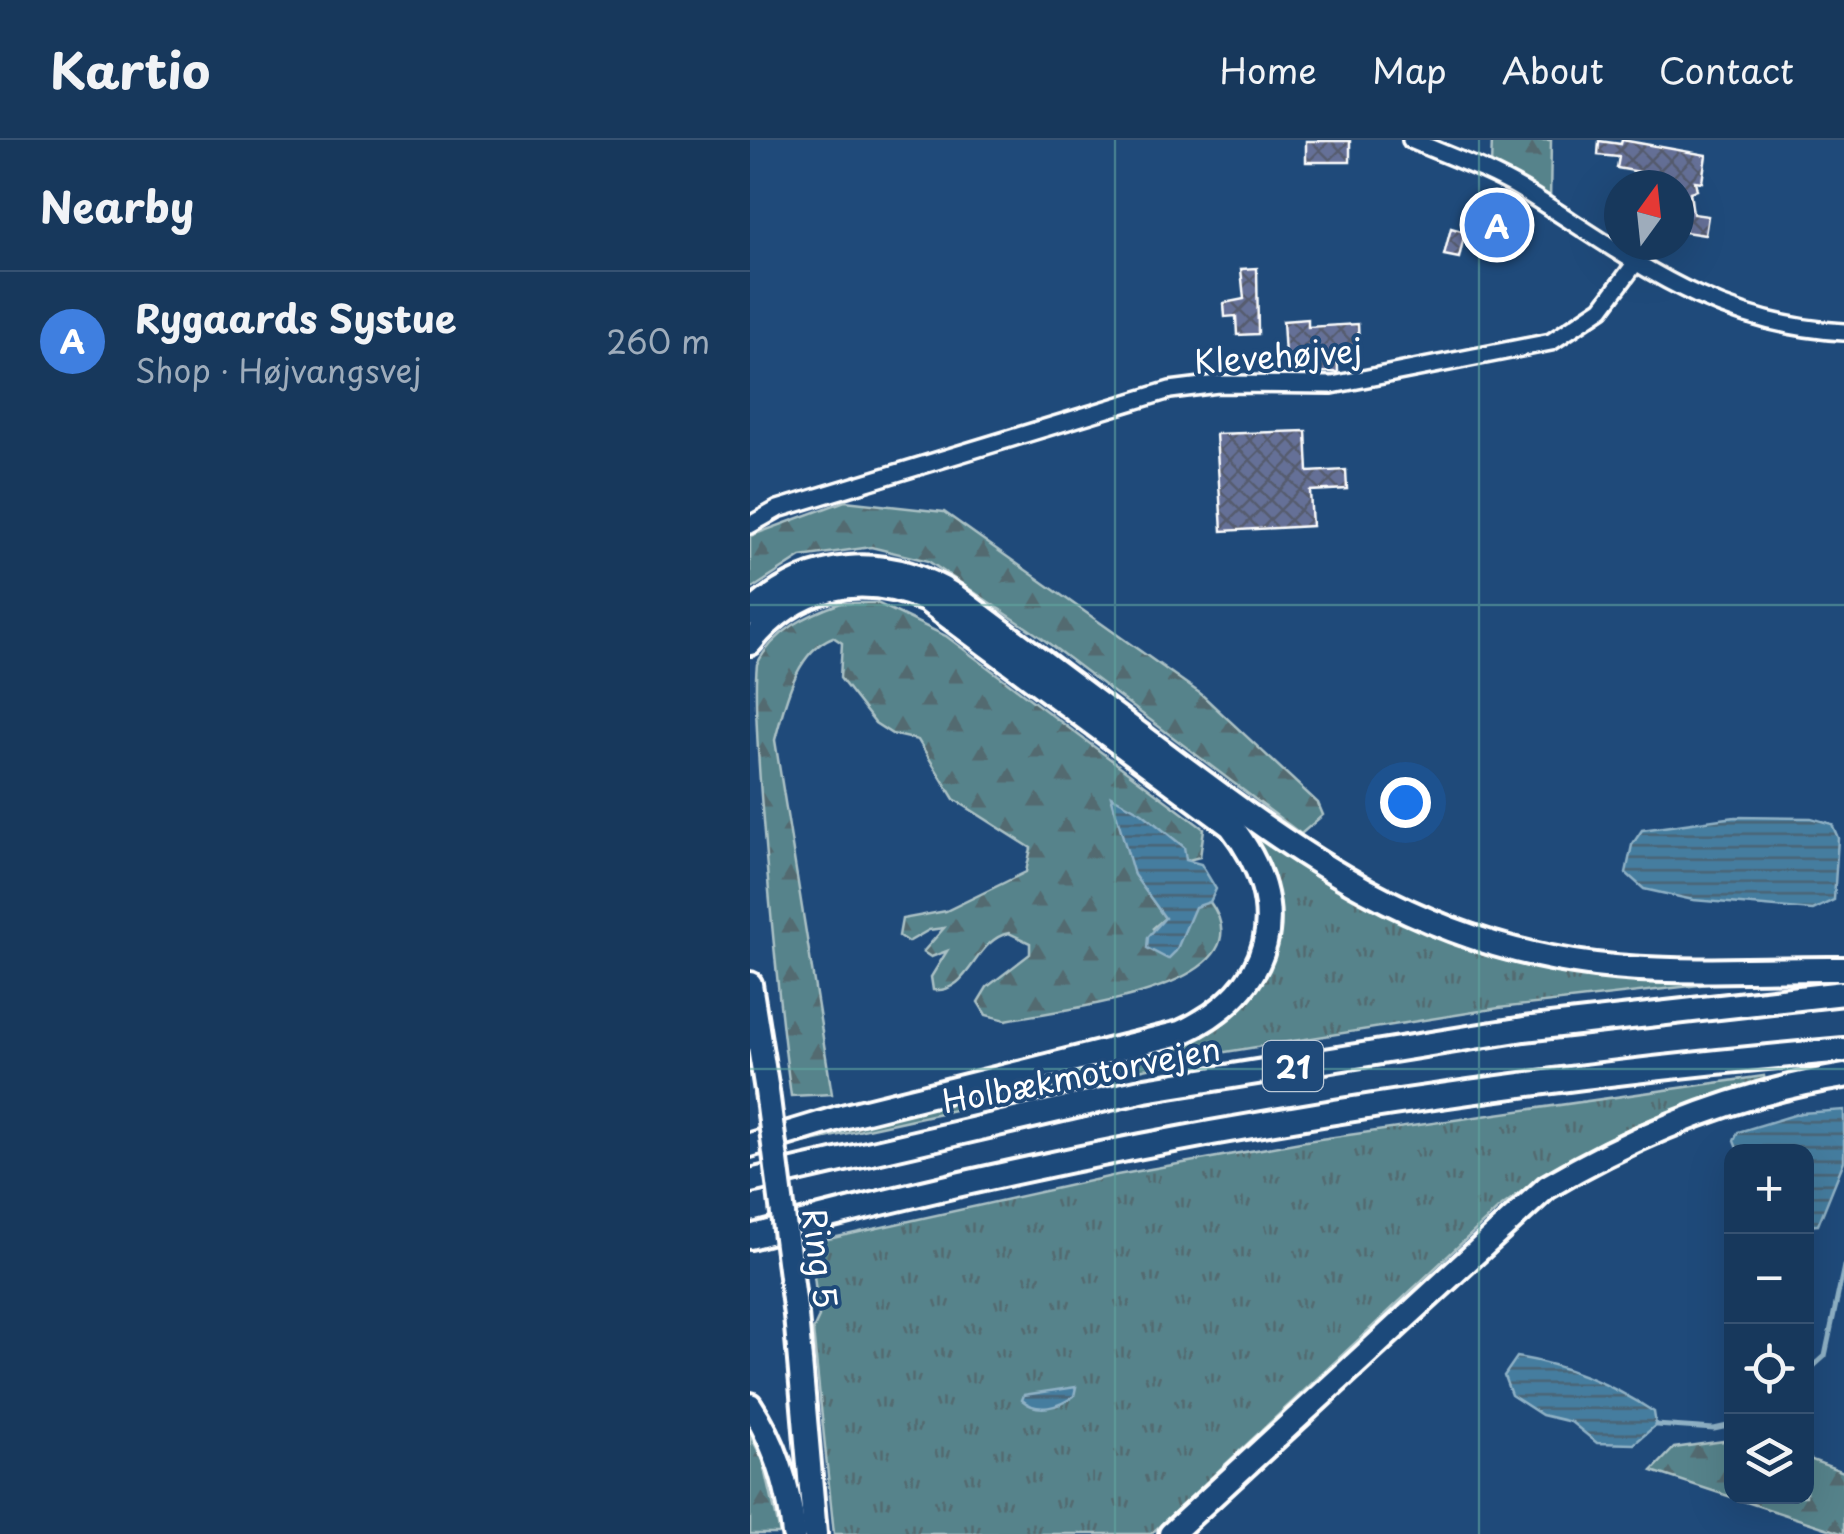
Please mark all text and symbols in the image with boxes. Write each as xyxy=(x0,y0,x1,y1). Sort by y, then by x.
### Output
text: Kartio xyxy=(50,33,210,105)
text: Home xyxy=(1220,43,1317,96)
text: Map xyxy=(1372,43,1447,96)
text: About xyxy=(1502,43,1604,96)
text: Contact xyxy=(1659,43,1794,96)
north arrow xyxy=(1604,170,1694,260)
text: Nearby xyxy=(40,174,194,237)
pin: A xyxy=(1464,188,1530,262)
text: Rygaards Systue xyxy=(135,289,456,346)
text: A xyxy=(60,317,85,365)
text: 260 m xyxy=(606,317,710,365)
street label: Klevehøjvej xyxy=(1192,325,1364,385)
text: Shop · Højvangsvej xyxy=(135,346,421,394)
your location xyxy=(1380,777,1431,828)
street label: Holbækmotorvejen xyxy=(938,1023,1224,1125)
road number: 21 xyxy=(1263,1041,1323,1091)
map controls xyxy=(1724,1144,1814,1504)
button: + xyxy=(1724,1144,1814,1234)
street label: Ring 5 xyxy=(791,1205,851,1311)
button: − xyxy=(1724,1234,1814,1324)
button: locate xyxy=(1724,1324,1814,1414)
button: layers xyxy=(1724,1414,1814,1504)

